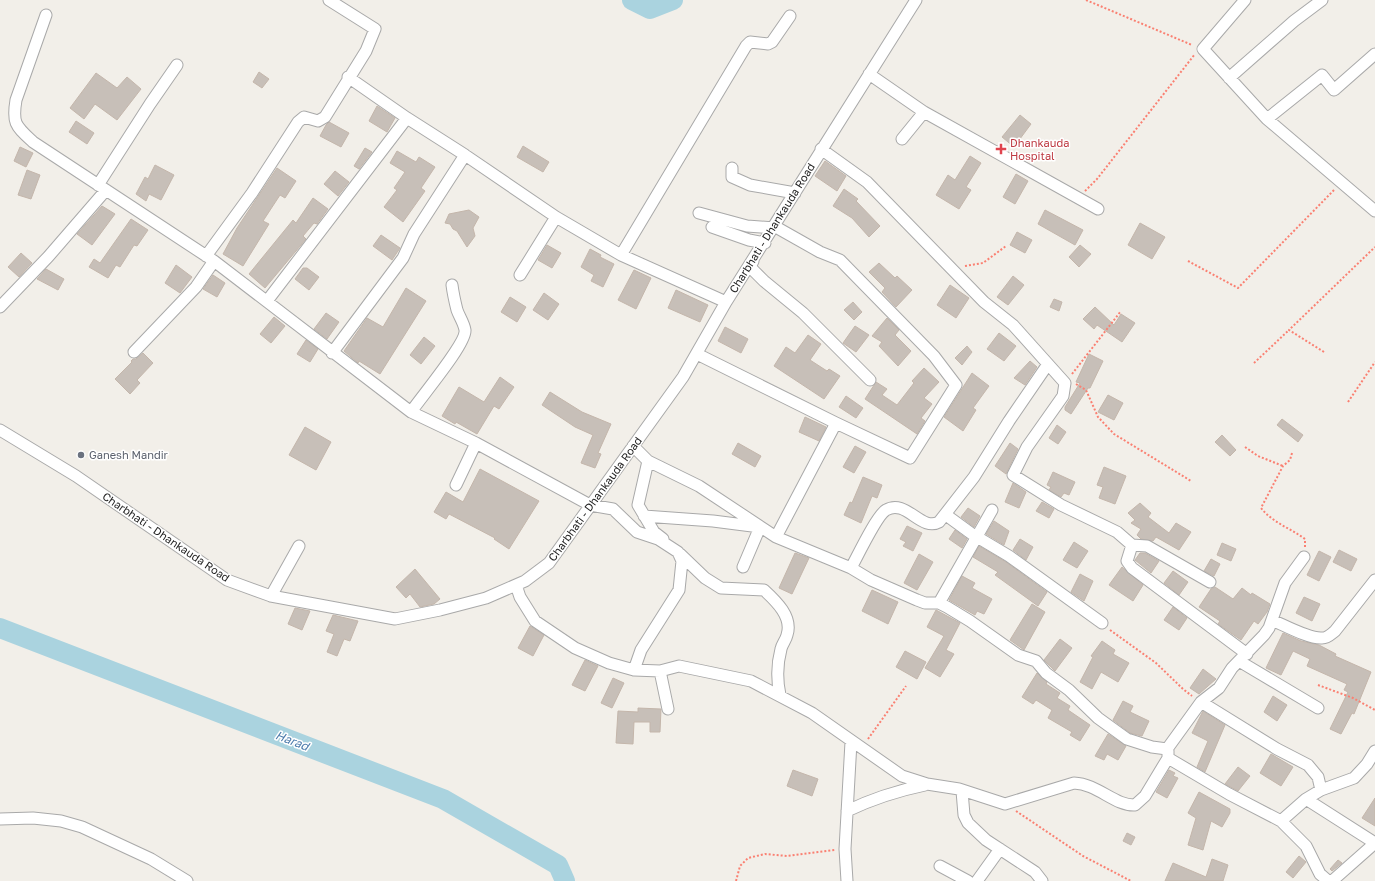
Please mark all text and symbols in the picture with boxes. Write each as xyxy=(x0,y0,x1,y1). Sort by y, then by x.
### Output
place label: Dhankauda Hospital xyxy=(1010,136,1069,162)
marker: Dhankauda Hospital xyxy=(995,143,1007,155)
street label: Charbhati - Dhankauda Road xyxy=(726,160,817,295)
street label: Charbhati - Dhankauda Road xyxy=(545,434,644,563)
place label: Ganesh Mandir xyxy=(89,448,169,461)
marker: Ganesh Mandir xyxy=(76,450,86,460)
street label: Charbhati - Dhankauda Road xyxy=(100,489,232,584)
water label: Harad xyxy=(273,727,313,754)

